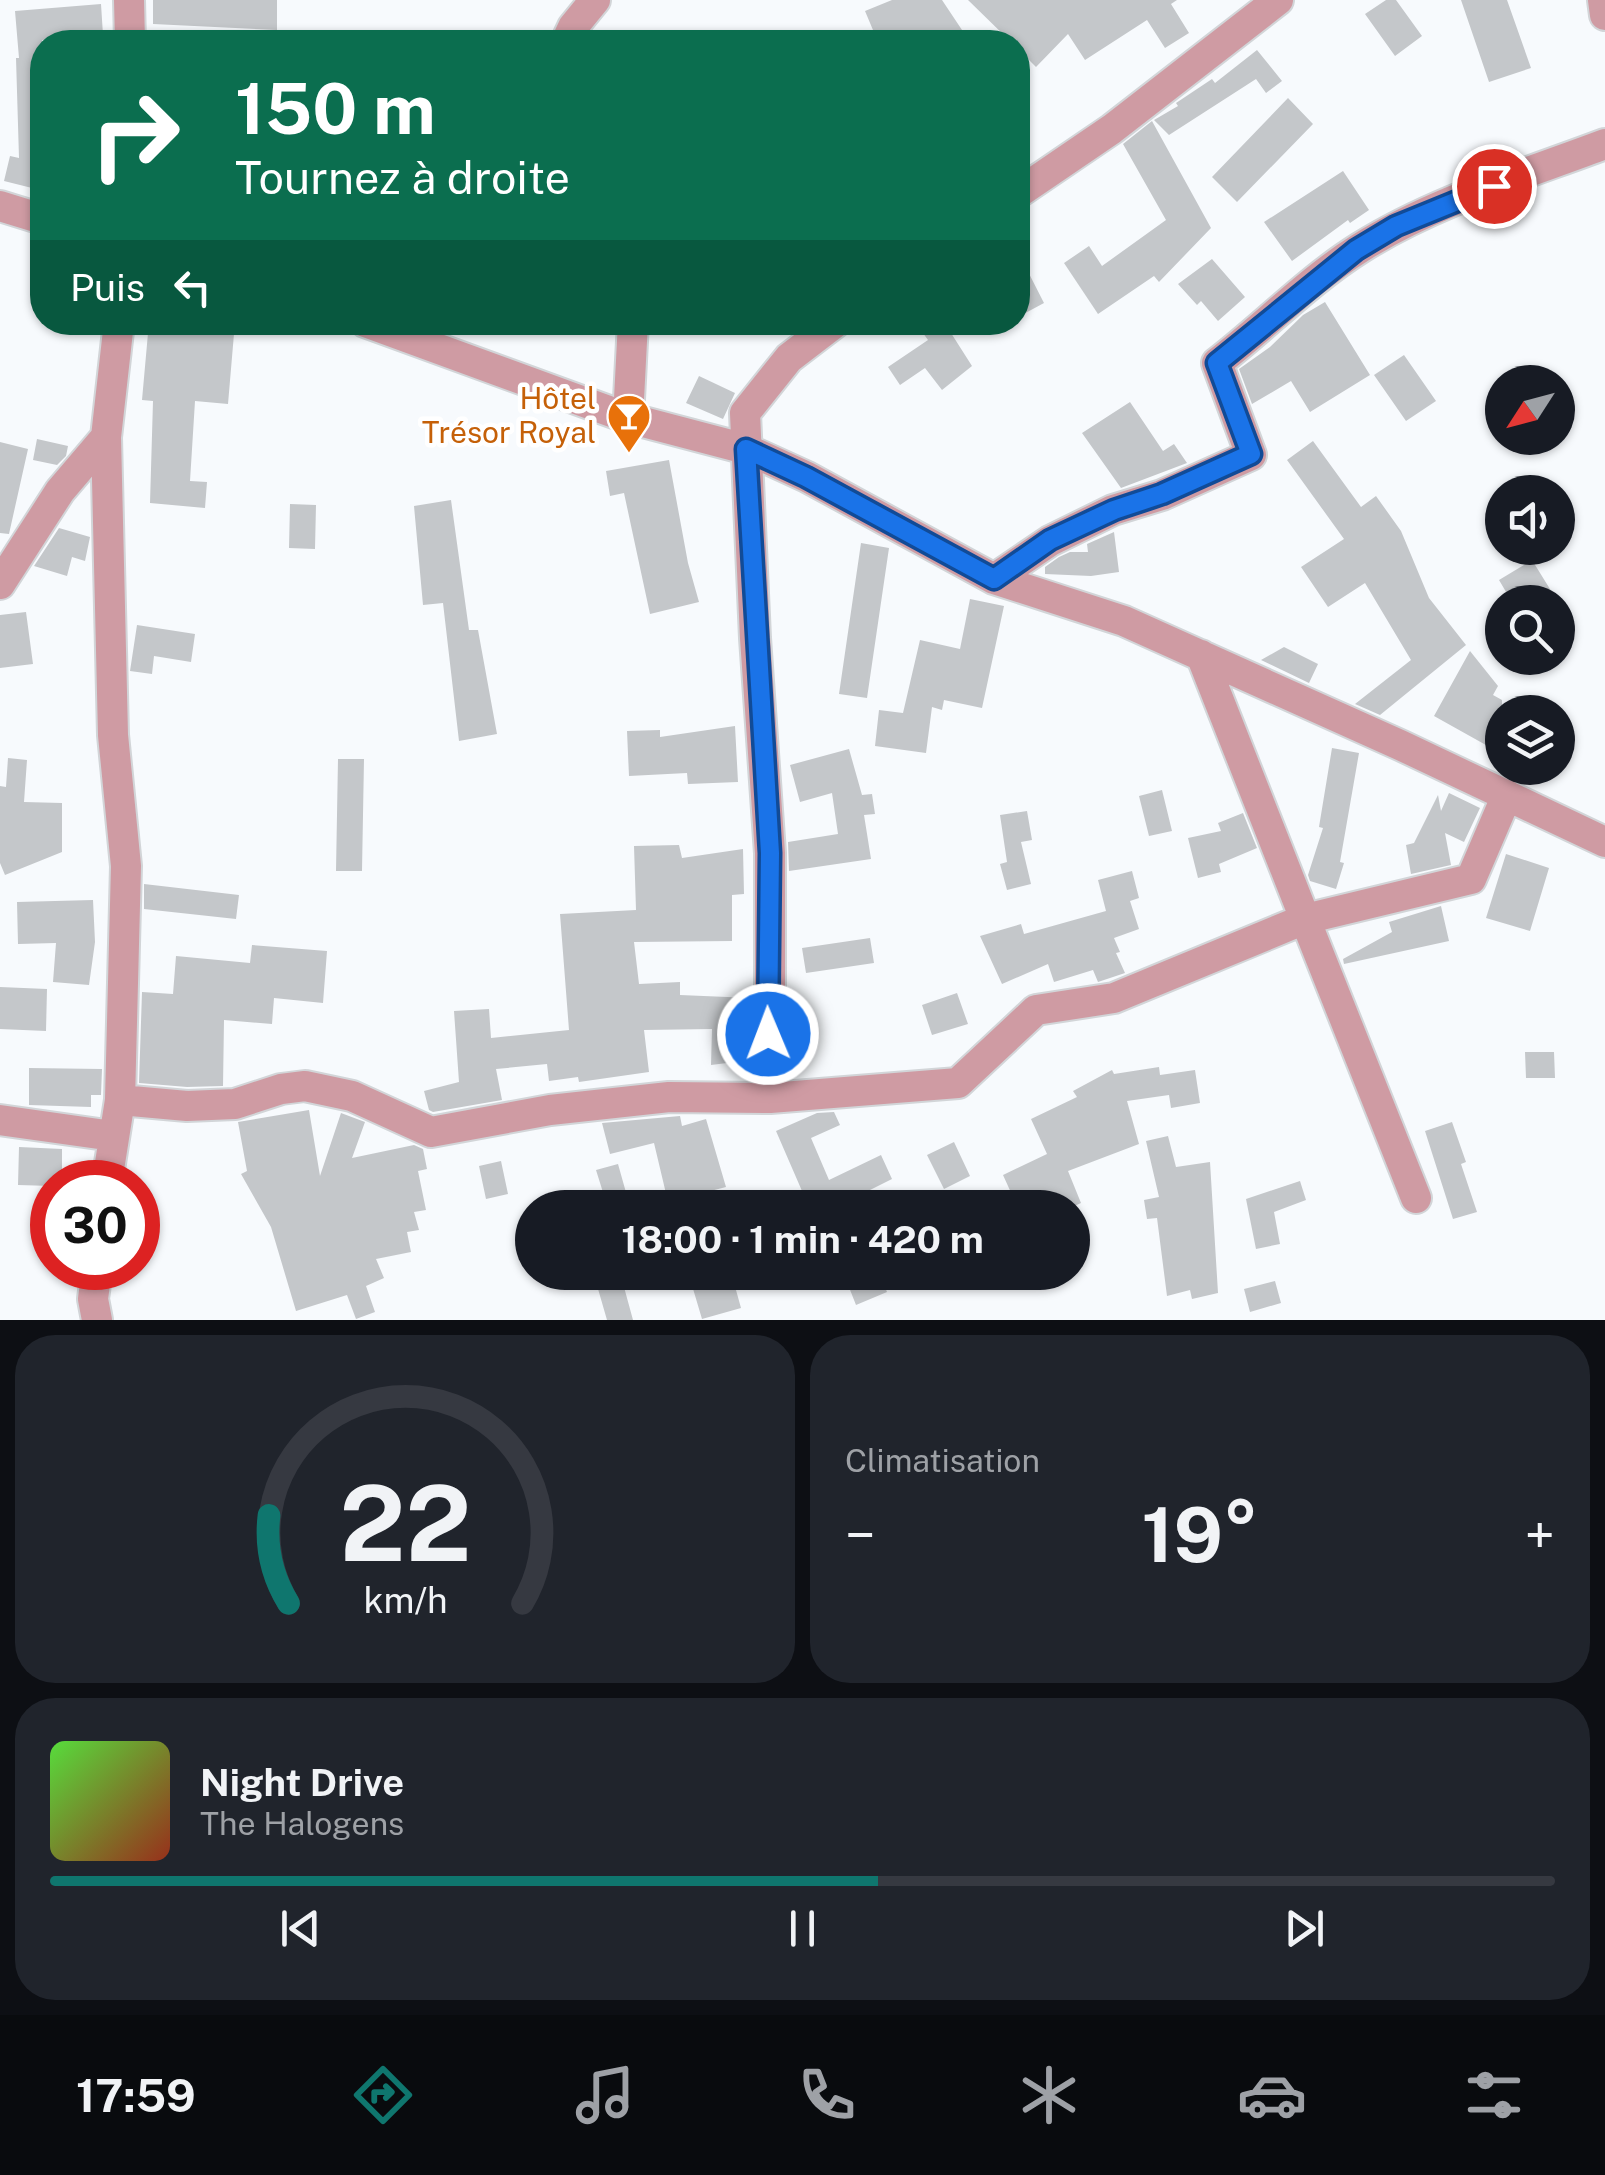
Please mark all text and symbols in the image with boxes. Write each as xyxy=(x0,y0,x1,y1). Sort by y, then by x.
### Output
text: 150 m xyxy=(235,67,436,150)
icon: right xyxy=(70,70,200,200)
pin xyxy=(1452,144,1537,229)
text: Tournez à droite xyxy=(235,151,570,204)
icon: arrive xyxy=(1467,159,1522,214)
icon: left xyxy=(165,260,220,315)
text: Puis xyxy=(70,265,145,310)
north arrow xyxy=(1485,365,1575,455)
map controls xyxy=(1485,365,1575,785)
place label: Hôtel Trésor Royal xyxy=(422,380,596,450)
bar icon: Hôtel Trésor Royal xyxy=(606,393,652,454)
button: sound xyxy=(1485,475,1575,565)
button: search xyxy=(1485,585,1575,675)
button: layers xyxy=(1485,695,1575,785)
position arrow xyxy=(716,982,820,1086)
speed limit sign: 30 xyxy=(30,1160,160,1290)
text: 18:00 · 1 min · 420 m xyxy=(621,1217,984,1262)
text: Climatisation xyxy=(845,1442,1040,1479)
text: 22 xyxy=(339,1462,471,1584)
text: 19° xyxy=(1141,1491,1259,1579)
text: − xyxy=(845,1503,876,1567)
text: + xyxy=(1524,1503,1555,1567)
text: km/h xyxy=(363,1579,447,1621)
text: Night Drive xyxy=(200,1760,404,1805)
text: The Halogens xyxy=(200,1805,404,1842)
icon: previous xyxy=(273,1901,328,1956)
icon: pause xyxy=(775,1901,830,1956)
icon: next xyxy=(1277,1901,1332,1956)
icon: directions xyxy=(348,2060,418,2130)
icon: music xyxy=(570,2060,640,2130)
icon: phone xyxy=(792,2060,862,2130)
icon: climate xyxy=(1014,2060,1084,2130)
icon: car xyxy=(1237,2060,1307,2130)
icon: filters xyxy=(1459,2060,1529,2130)
text: 17:59 xyxy=(76,2069,196,2122)

